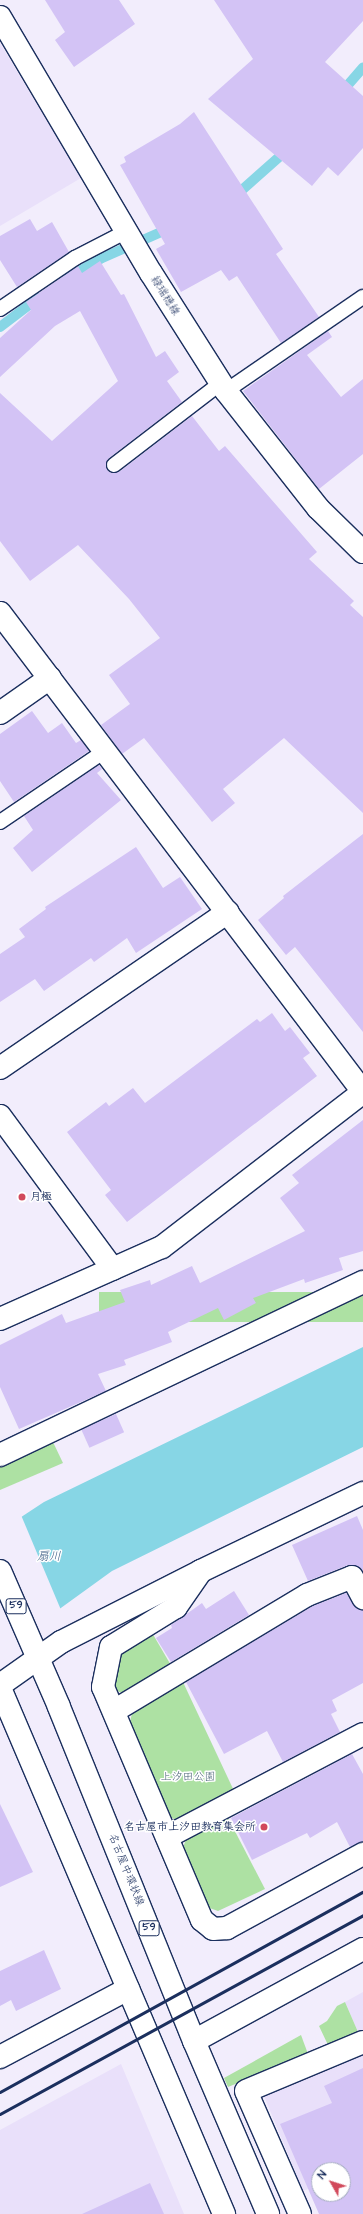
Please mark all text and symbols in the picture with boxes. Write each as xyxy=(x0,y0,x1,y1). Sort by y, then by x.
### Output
street label: 緑瑞穂線 xyxy=(148,274,182,318)
place label: 月極 xyxy=(30,1190,52,1204)
marker: 月極 xyxy=(17,1192,27,1202)
water label: 扇川 xyxy=(37,1550,61,1564)
road number: 59 xyxy=(5,1598,27,1614)
park label: 上汐田公園 xyxy=(161,1770,215,1784)
place label: 名古屋市上汐田教育集会所 xyxy=(124,1820,256,1834)
marker: 名古屋市上汐田教育集会所 xyxy=(259,1822,269,1832)
street label: 名古屋中環状線 xyxy=(105,1832,147,1908)
road number: 59 xyxy=(138,1920,160,1936)
north arrow xyxy=(311,2162,351,2202)
text: N xyxy=(314,2167,330,2182)

